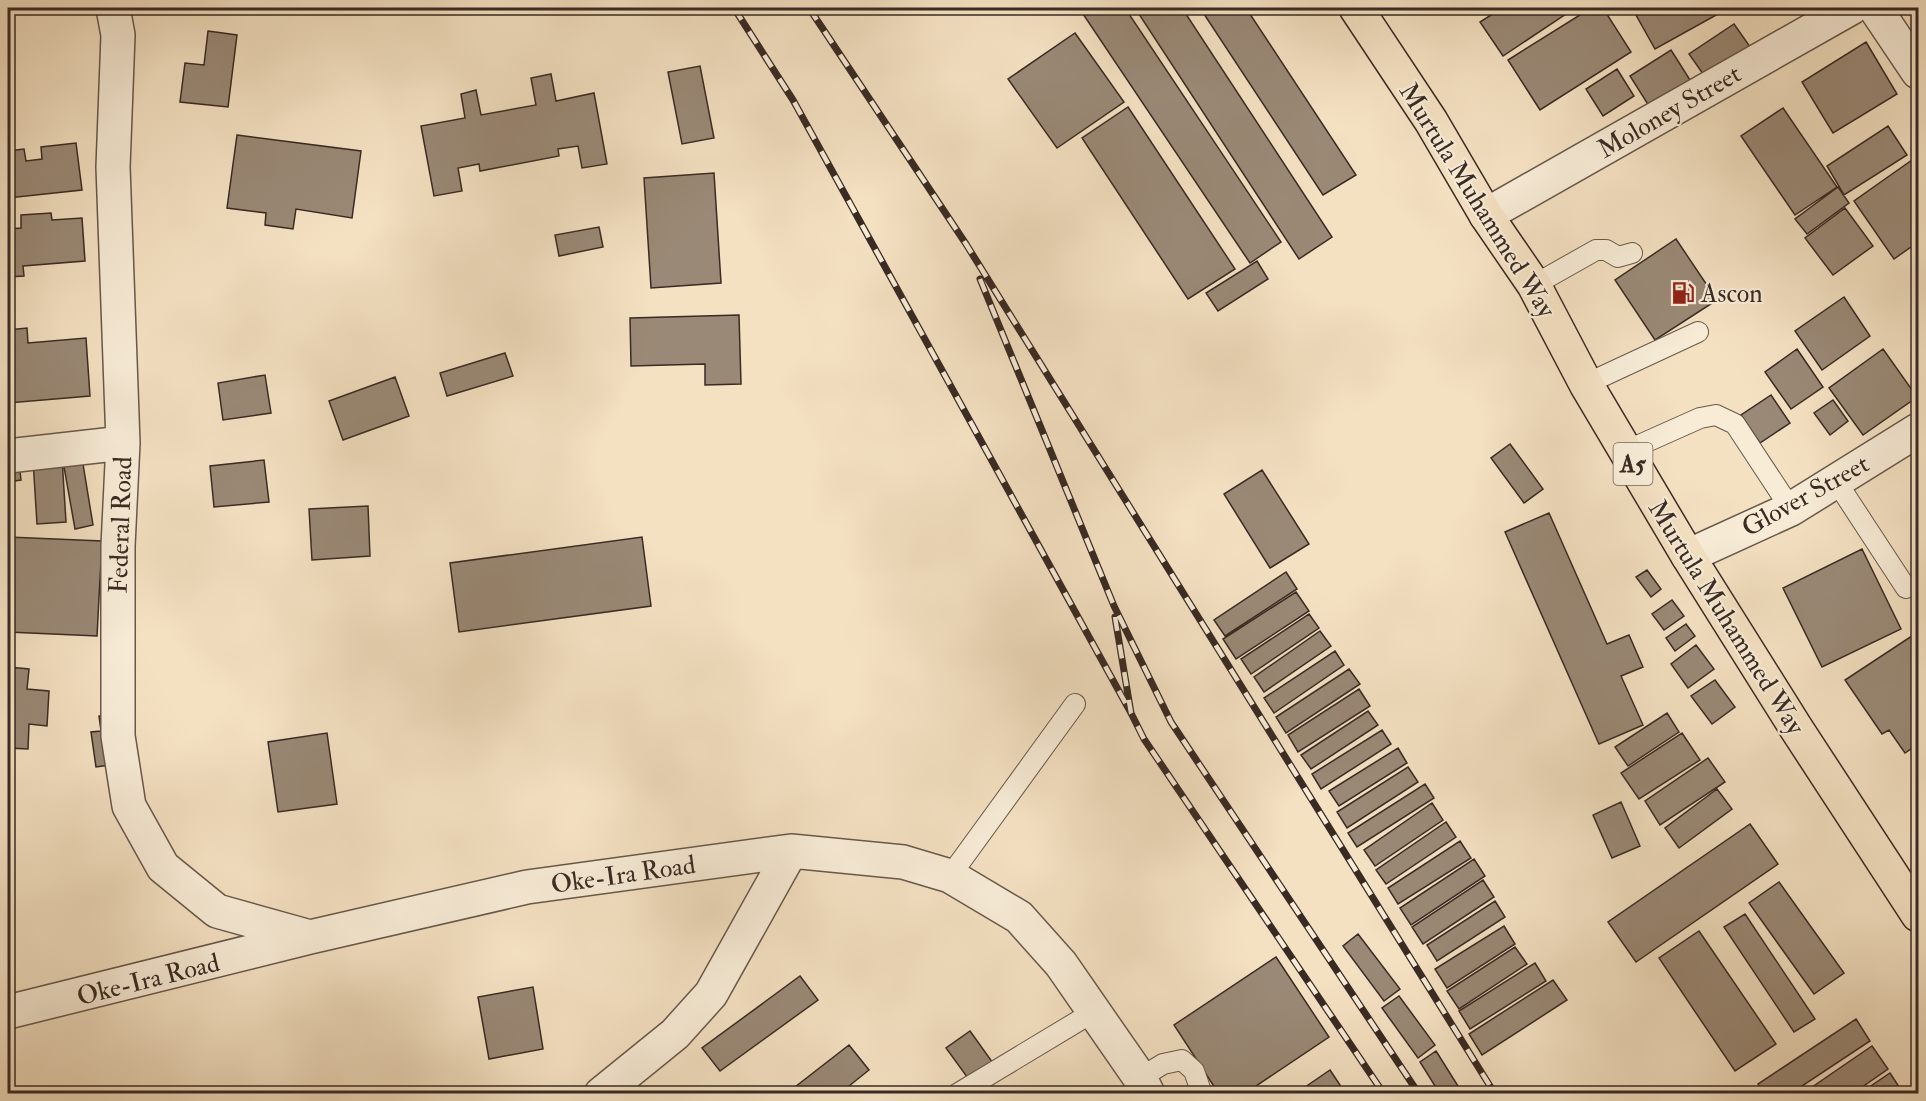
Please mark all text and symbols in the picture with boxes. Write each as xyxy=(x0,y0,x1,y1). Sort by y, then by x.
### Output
street label: Moloney Street xyxy=(1592,58,1747,166)
street label: Murtula Muhammed Way xyxy=(1392,77,1563,324)
place label: Ascon xyxy=(1700,278,1763,310)
fuel station icon: Ascon xyxy=(1670,280,1696,306)
road number: A5 xyxy=(1614,443,1652,485)
street label: Glover Street xyxy=(1736,448,1875,544)
street label: Federal Road xyxy=(103,456,139,594)
street label: Murtula Muhammed Way xyxy=(1641,494,1812,741)
street label: Oke-Ira Road xyxy=(549,849,698,901)
street label: Oke-Ira Road xyxy=(74,947,223,1013)

